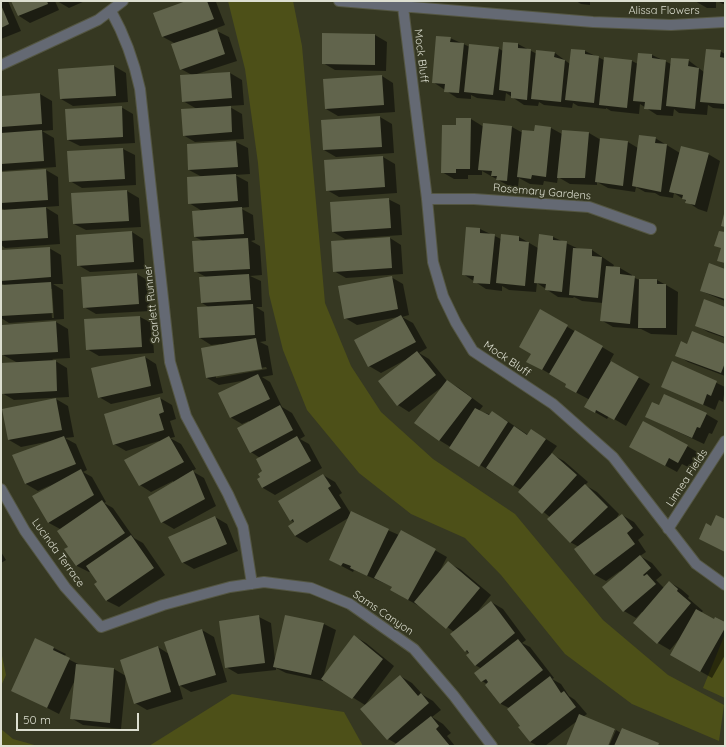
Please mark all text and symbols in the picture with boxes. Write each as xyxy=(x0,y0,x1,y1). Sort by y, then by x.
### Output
street label: Alissa Flowers xyxy=(628,4,700,18)
street label: Mock Bluff xyxy=(411,28,431,84)
street label: Rosemary Gardens xyxy=(492,181,592,203)
street label: Scarlett Runner xyxy=(141,264,163,344)
street label: Mock Bluff xyxy=(481,338,533,380)
street label: Linnea Fields xyxy=(664,447,710,509)
street label: Lucinda Terrace xyxy=(29,516,87,590)
street label: Sams Canyon xyxy=(350,588,416,638)
scale bar xyxy=(18,705,141,731)
text: 50 m xyxy=(23,712,51,727)

